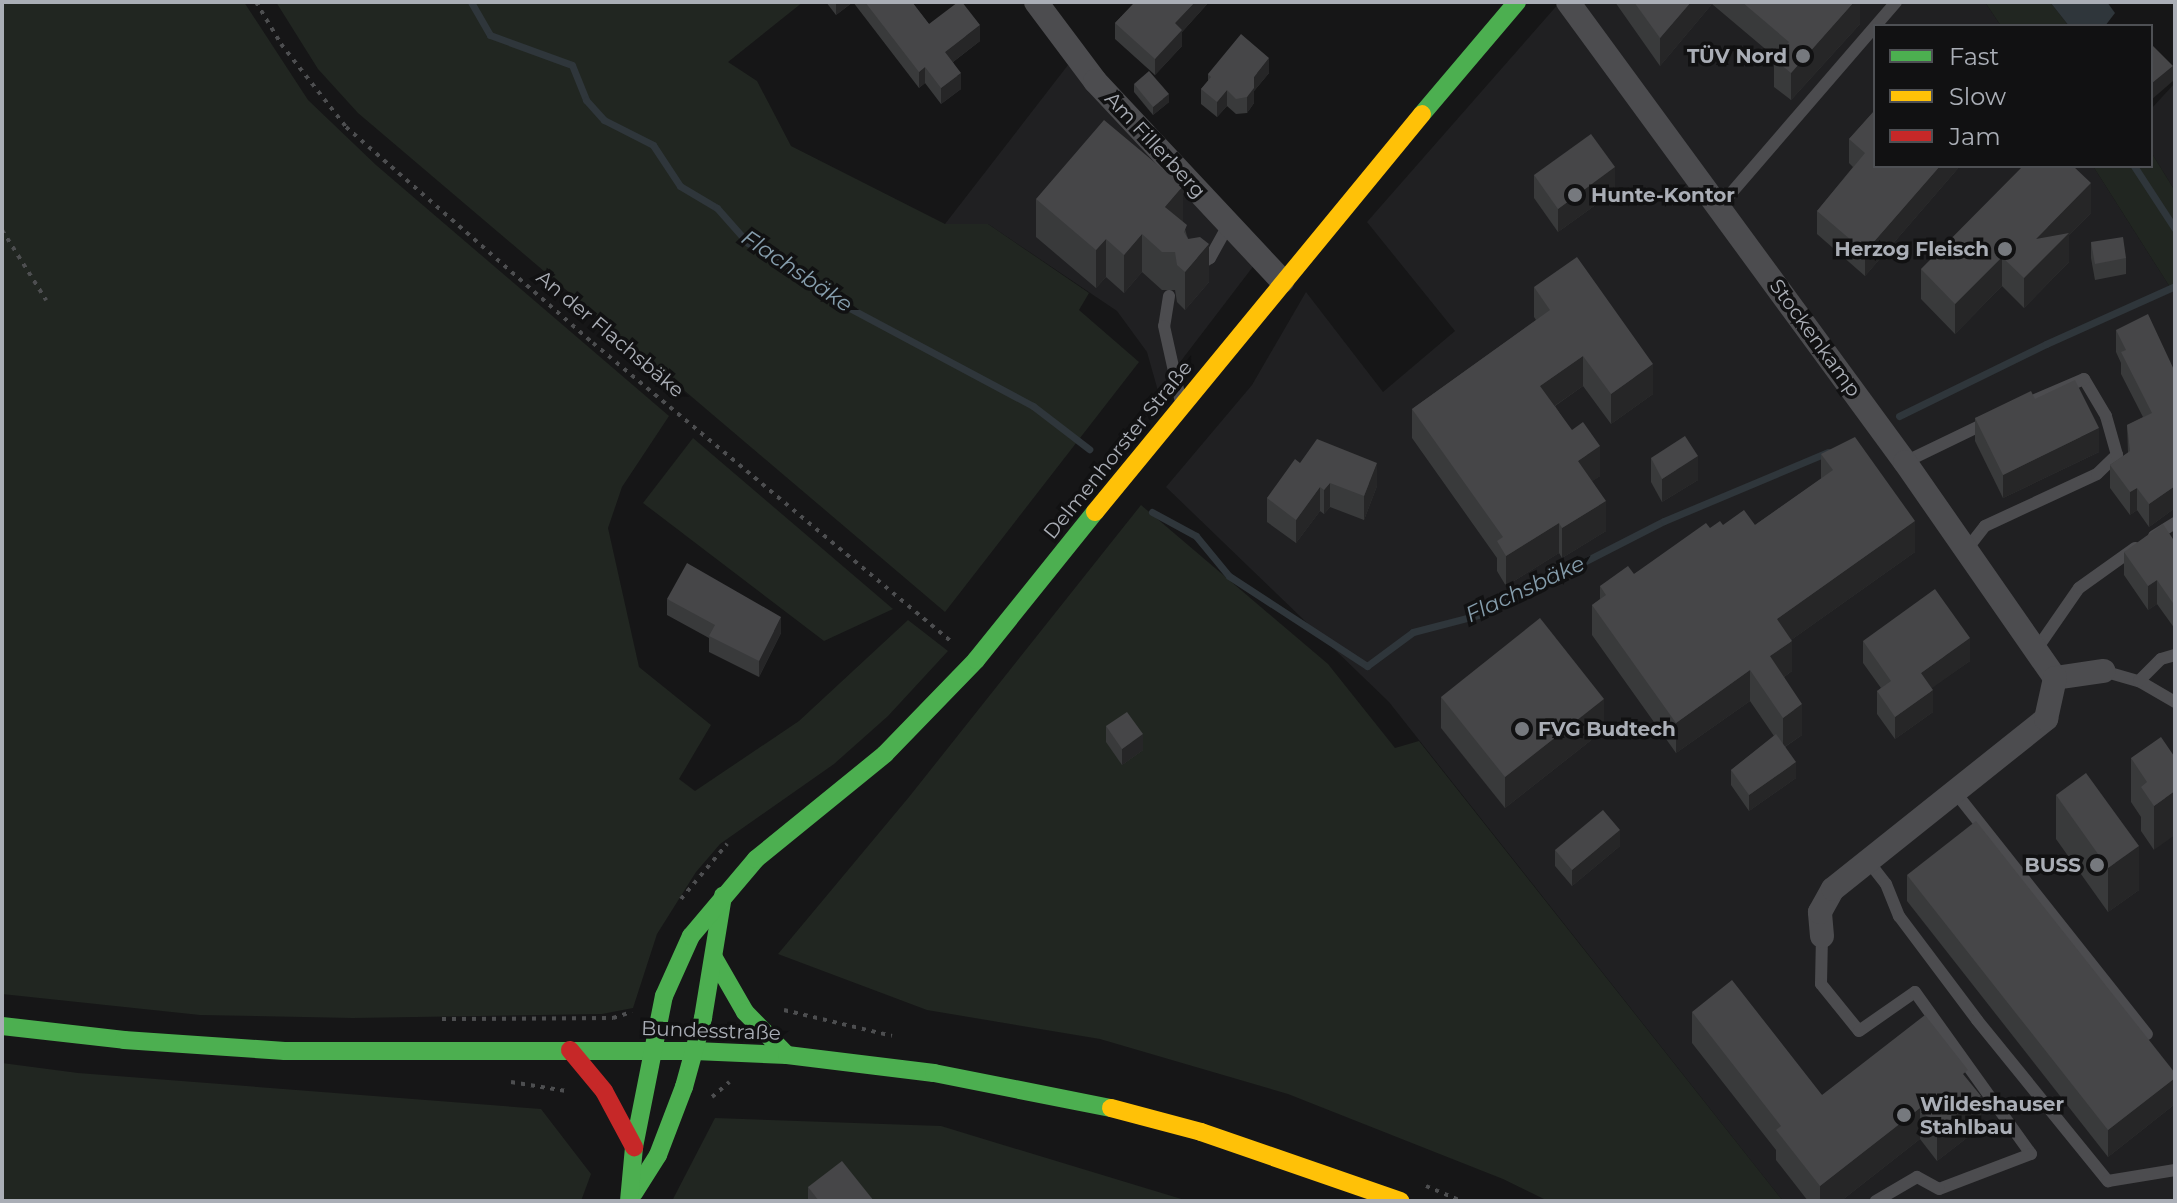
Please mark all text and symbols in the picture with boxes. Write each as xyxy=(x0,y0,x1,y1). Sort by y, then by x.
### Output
legend xyxy=(1873,24,2153,168)
text: Fast xyxy=(1949,42,1999,71)
place label: TÜV Nord xyxy=(1687,44,1787,68)
marker: TÜV Nord xyxy=(1794,47,1812,65)
text: Slow xyxy=(1949,82,2006,111)
street label: Am Fillerberg xyxy=(1100,87,1210,203)
text: Jam xyxy=(1949,122,2001,151)
place label: Hunte-Kontor xyxy=(1591,183,1735,207)
marker: Hunte-Kontor xyxy=(1566,186,1584,204)
water label: Flachsbäke xyxy=(736,224,858,318)
place label: Herzog Fleisch xyxy=(1834,237,1989,261)
marker: Herzog Fleisch xyxy=(1996,240,2014,258)
street label: An der Flachsbäke xyxy=(531,265,689,403)
street label: Stockenkamp xyxy=(1764,275,1866,401)
street label: Delmenhorster Straße xyxy=(1039,356,1197,544)
water label: Flachsbäke xyxy=(1461,550,1589,628)
place label: FVG Budtech xyxy=(1538,717,1676,741)
marker: FVG Budtech xyxy=(1513,720,1531,738)
place label: BUSS xyxy=(2024,853,2081,877)
marker: BUSS xyxy=(2088,856,2106,874)
street label: Bundesstraße xyxy=(641,1017,781,1045)
place label: Wildeshauser Stahlbau xyxy=(1920,1092,2064,1139)
marker: Wildeshauser Stahlbau xyxy=(1895,1106,1913,1124)

